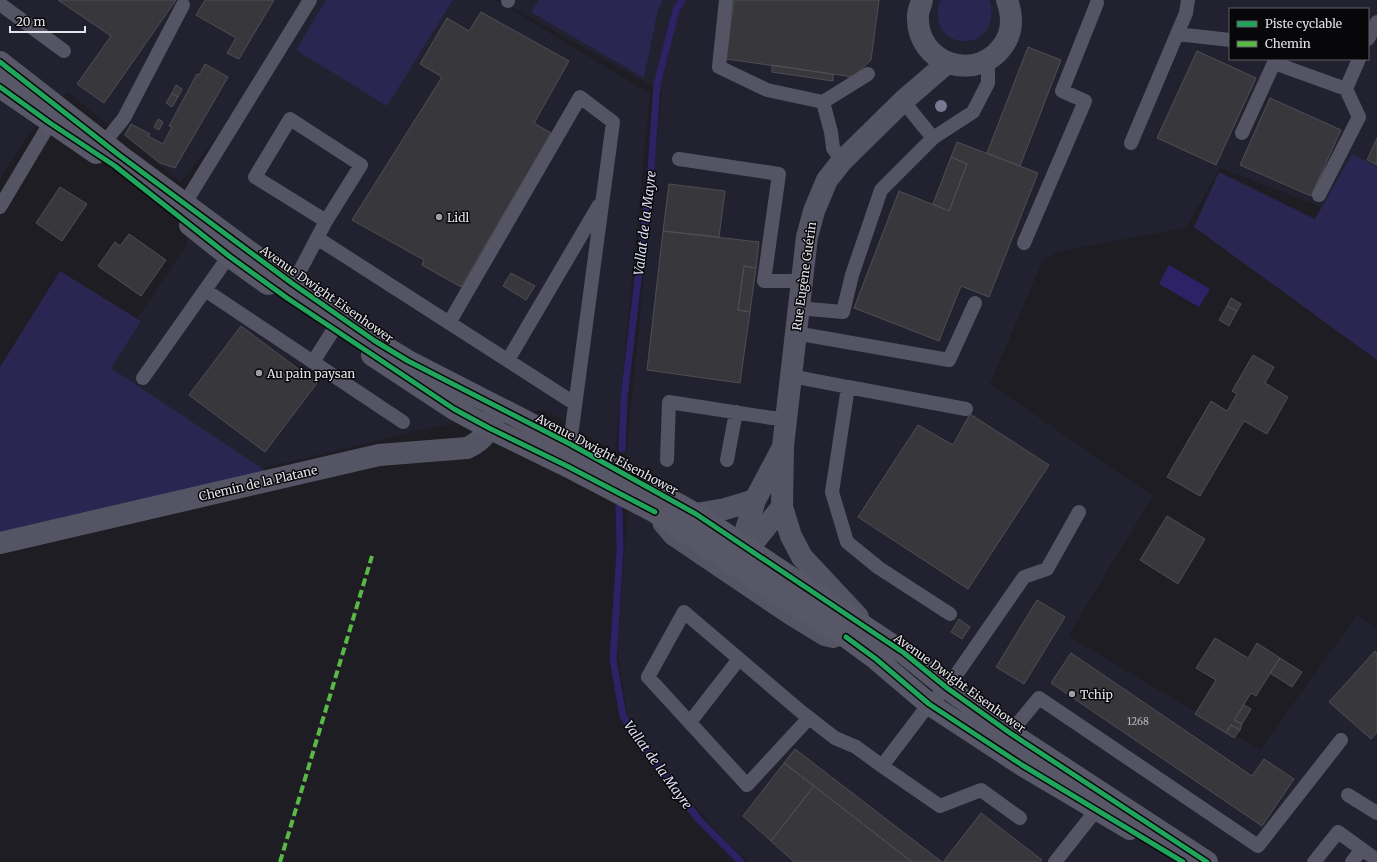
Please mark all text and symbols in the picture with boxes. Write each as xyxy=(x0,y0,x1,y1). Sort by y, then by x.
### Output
scale bar xyxy=(10,8,85,34)
legend xyxy=(1229,8,1369,60)
text: 20 m xyxy=(16,14,45,29)
text: Piste cyclable xyxy=(1265,16,1342,31)
text: Chemin xyxy=(1265,36,1311,51)
water label: Vallat de la Mayre xyxy=(630,169,660,277)
place label: Lidl xyxy=(447,210,470,225)
marker: Lidl xyxy=(434,212,444,222)
street label: Rue Eugène Guérin xyxy=(789,221,819,331)
street label: Avenue Dwight Eisenhower xyxy=(257,242,397,346)
place label: Au pain paysan xyxy=(266,366,355,381)
marker: Au pain paysan xyxy=(254,368,264,378)
street label: Avenue Dwight Eisenhower xyxy=(532,410,681,498)
street label: Chemin de la Platane xyxy=(197,462,319,504)
street label: Avenue Dwight Eisenhower xyxy=(891,630,1029,736)
place label: Tchip xyxy=(1080,687,1113,702)
marker: Tchip xyxy=(1067,689,1077,699)
house number: 1268 xyxy=(1127,715,1149,728)
water label: Vallat de la Mayre xyxy=(620,717,696,813)

